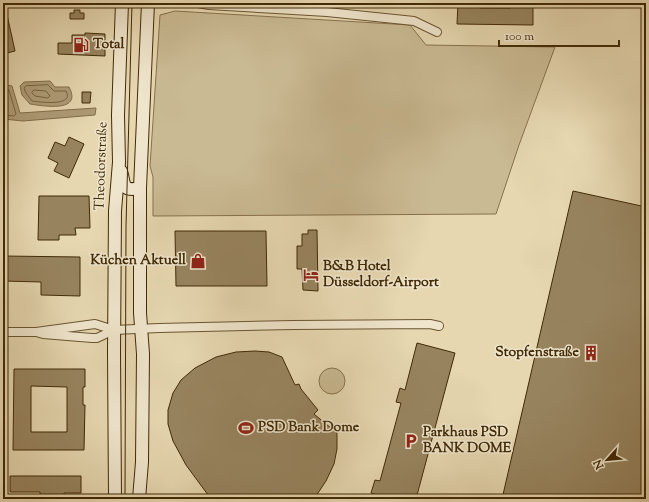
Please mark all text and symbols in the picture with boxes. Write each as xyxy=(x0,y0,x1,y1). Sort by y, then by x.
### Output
scale bar xyxy=(499,22,619,48)
text: 100 m xyxy=(505,28,534,46)
place label: Total xyxy=(93,35,124,55)
fuel station icon: Total xyxy=(72,36,90,54)
street label: Theodorstraße xyxy=(90,121,114,211)
place label: Küchen Aktuell xyxy=(90,251,186,271)
shop icon: Küchen Aktuell xyxy=(189,252,207,270)
place label: B&B Hotel Düsseldorf-Airport xyxy=(323,257,439,293)
hotel icon: B&B Hotel Düsseldorf-Airport xyxy=(302,266,320,284)
place label: Stopfenstraße xyxy=(495,343,579,363)
building icon: Stopfenstraße xyxy=(582,344,600,362)
place label: PSD Bank Dome xyxy=(258,418,360,438)
sports icon: PSD Bank Dome xyxy=(237,419,255,437)
place label: Parkhaus PSD BANK DOME xyxy=(423,423,512,459)
parking icon: Parkhaus PSD BANK DOME xyxy=(402,432,420,450)
north arrow xyxy=(587,440,627,480)
text: N xyxy=(590,456,609,473)

